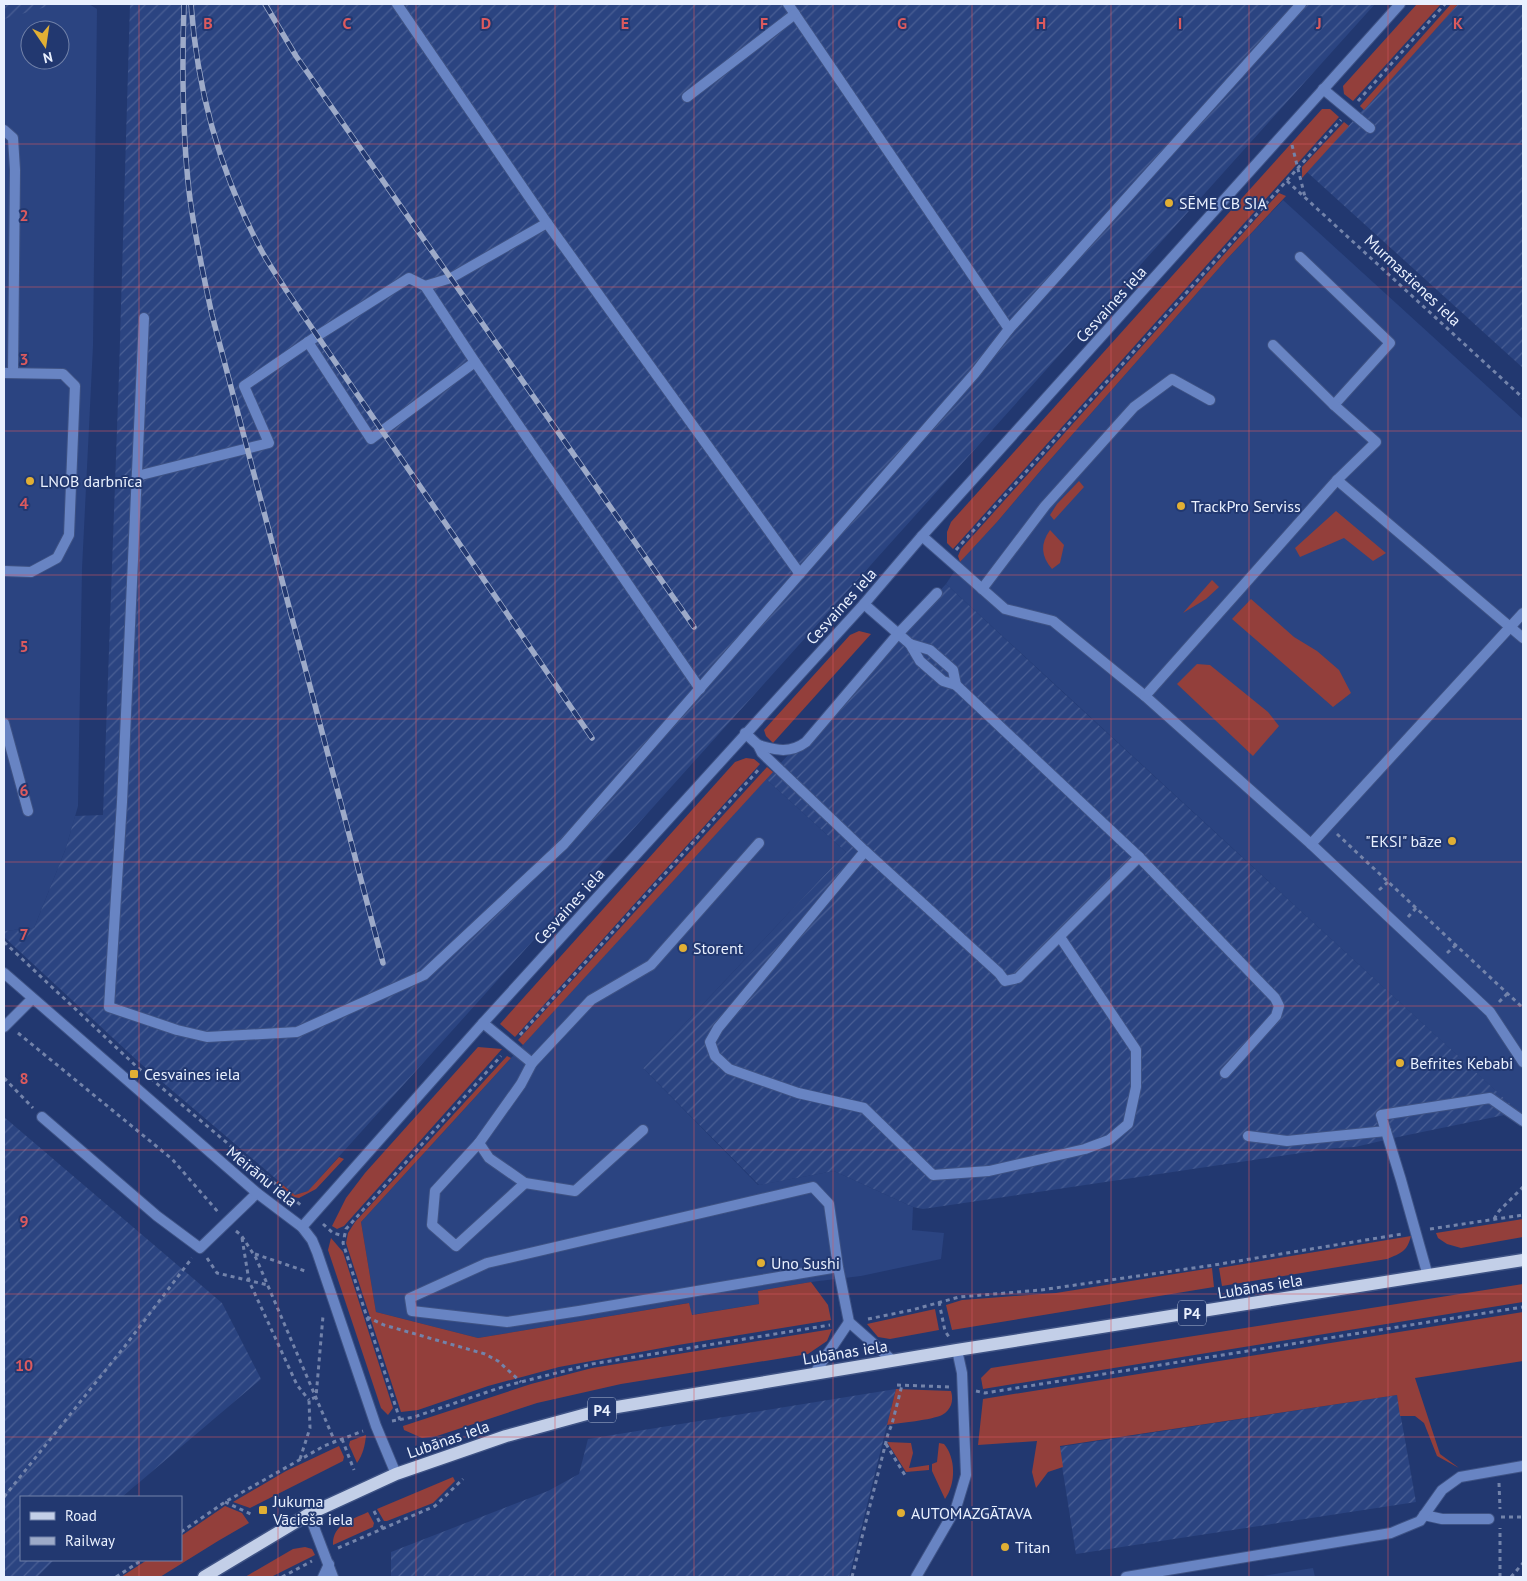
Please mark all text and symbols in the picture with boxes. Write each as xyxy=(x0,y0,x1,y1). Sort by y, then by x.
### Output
text: B xyxy=(203,13,213,33)
text: C xyxy=(343,13,352,33)
text: D xyxy=(481,13,491,33)
text: E xyxy=(621,13,629,33)
text: F xyxy=(760,13,768,33)
text: G xyxy=(897,13,907,33)
text: H xyxy=(1036,13,1046,33)
text: I xyxy=(1178,13,1182,33)
text: J xyxy=(1315,13,1322,33)
text: K xyxy=(1453,13,1463,33)
north arrow xyxy=(20,20,70,70)
text: N xyxy=(41,48,54,67)
place label: SĒME CB SIA xyxy=(1179,193,1267,213)
marker: SĒME CB SIA xyxy=(1163,197,1175,209)
text: 2 xyxy=(19,205,29,225)
street label: Murmastienes iela xyxy=(1360,230,1466,330)
street label: Cesvaines iela xyxy=(1071,262,1151,346)
text: 3 xyxy=(19,349,29,369)
place label: LNOB darbnīca xyxy=(40,471,142,491)
marker: LNOB darbnīca xyxy=(24,475,36,487)
text: 4 xyxy=(19,493,29,513)
place label: TrackPro Serviss xyxy=(1191,496,1301,516)
marker: TrackPro Serviss xyxy=(1175,500,1187,512)
street label: Cesvaines iela xyxy=(801,564,881,648)
text: 5 xyxy=(19,636,29,656)
text: 6 xyxy=(19,780,29,800)
place label: "EKSI" bāze xyxy=(1365,831,1442,851)
marker: "EKSI" bāze xyxy=(1446,835,1458,847)
street label: Cesvaines iela xyxy=(529,864,609,948)
text: 7 xyxy=(19,924,29,944)
place label: Storent xyxy=(693,938,744,958)
marker: Storent xyxy=(677,942,689,954)
place label: Befrites Kebabi xyxy=(1410,1053,1513,1073)
marker: Befrites Kebabi xyxy=(1394,1057,1406,1069)
place label: Cesvaines iela xyxy=(144,1064,240,1084)
text: 8 xyxy=(19,1068,29,1088)
marker: Cesvaines iela xyxy=(128,1068,140,1080)
street label: Meirānu iela xyxy=(223,1141,301,1211)
text: 9 xyxy=(19,1211,29,1231)
place label: Uno Sushi xyxy=(771,1253,840,1273)
marker: Uno Sushi xyxy=(755,1257,767,1269)
street label: Lubānas iela xyxy=(1216,1269,1304,1303)
road number: P4 xyxy=(1178,1300,1206,1326)
street label: Lubānas iela xyxy=(801,1335,889,1369)
text: 10 xyxy=(15,1355,33,1375)
road number: P4 xyxy=(588,1398,616,1422)
street label: Lubānas iela xyxy=(404,1416,492,1462)
place label: Jukuma Vācieša iela xyxy=(272,1491,353,1529)
legend xyxy=(20,1496,182,1561)
place label: AUTOMAZGĀTAVA xyxy=(911,1503,1033,1523)
marker: Jukuma Vācieša iela xyxy=(257,1504,269,1516)
text: Road xyxy=(65,1506,97,1525)
marker: AUTOMAZGĀTAVA xyxy=(895,1507,907,1519)
text: Railway xyxy=(65,1531,115,1550)
place label: Titan xyxy=(1015,1537,1050,1557)
marker: Titan xyxy=(999,1541,1011,1553)

